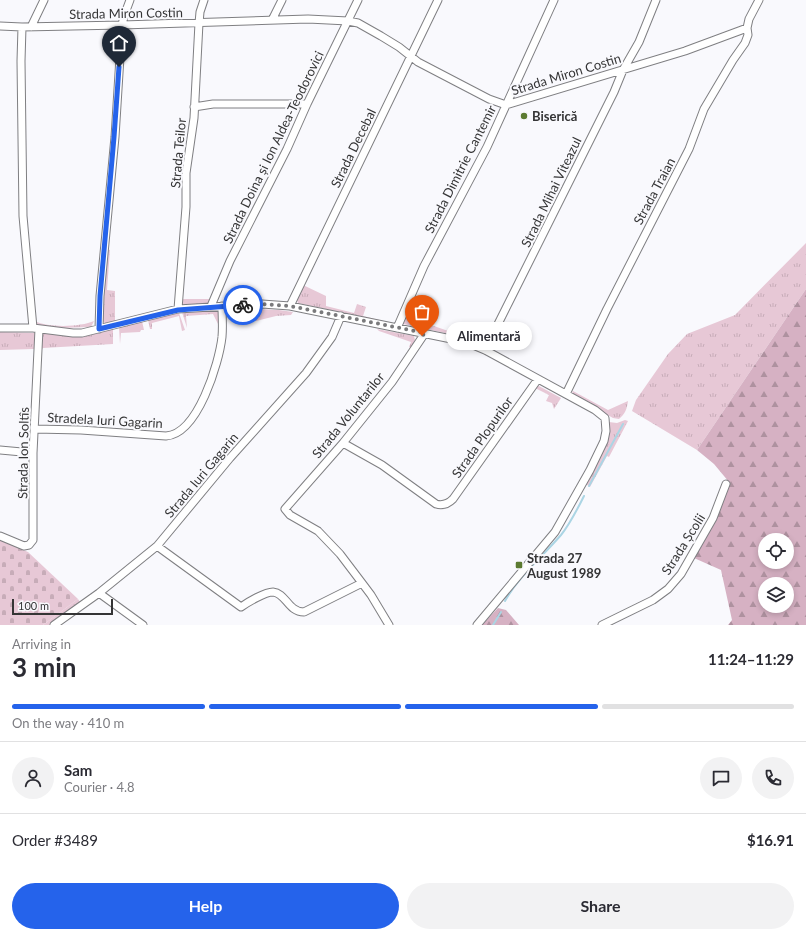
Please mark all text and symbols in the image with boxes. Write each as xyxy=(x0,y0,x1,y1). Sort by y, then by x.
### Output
street label: Strada Miron Costin xyxy=(69,4,183,22)
pin xyxy=(102,26,136,67)
icon: home xyxy=(108,32,130,54)
street label: Strada Doina și Ion Aldea-Teodorovici xyxy=(219,48,327,246)
street label: Strada Miron Costin xyxy=(509,50,623,98)
street label: Strada Dimitrie Cantemir xyxy=(421,102,499,236)
street label: Strada Decebal xyxy=(327,106,379,190)
place label: Biserică xyxy=(532,108,577,124)
marker: Biserică xyxy=(519,111,529,121)
street label: Strada Teilor xyxy=(167,117,189,189)
street label: Strada Mihai Viteazul xyxy=(517,134,585,250)
street label: Strada Traian xyxy=(630,155,678,227)
courier xyxy=(223,285,263,325)
icon: bike xyxy=(232,294,254,316)
pin xyxy=(405,295,439,336)
icon: bag xyxy=(411,301,433,323)
callout: Alimentară xyxy=(446,322,532,350)
text: Alimentară xyxy=(457,328,521,344)
street label: Strada Voluntarilor xyxy=(308,369,388,461)
street label: Strada Plopurilor xyxy=(448,393,516,481)
street label: Strada Ion Soltîs xyxy=(14,406,32,499)
street label: Stradela Iuri Gagarin xyxy=(47,409,163,431)
street label: Strada Iuri Gagarin xyxy=(161,429,241,521)
street label: Strada Școlii xyxy=(658,510,708,578)
map controls xyxy=(758,533,794,613)
button: locate xyxy=(758,533,794,569)
place label: Strada 27 August 1989 xyxy=(526,550,601,581)
marker: Strada 27 August 1989 xyxy=(514,560,524,570)
button: layers xyxy=(758,577,794,613)
scale bar xyxy=(12,597,113,616)
text: 100 m xyxy=(18,599,49,612)
text: Arriving in xyxy=(12,636,71,652)
text: 11:24–11:29 xyxy=(708,650,794,668)
text: 3 min xyxy=(12,651,76,683)
text: On the way · 410 m xyxy=(12,715,124,731)
button: person xyxy=(12,757,54,799)
button: chat xyxy=(700,757,742,799)
button: phone xyxy=(752,757,794,799)
text: Sam xyxy=(64,761,92,779)
text: Courier · 4.8 xyxy=(64,779,135,795)
text: Order #3489 xyxy=(12,831,98,849)
text: $16.91 xyxy=(747,831,794,849)
button: Help xyxy=(12,883,399,929)
button: Share xyxy=(407,883,794,929)

